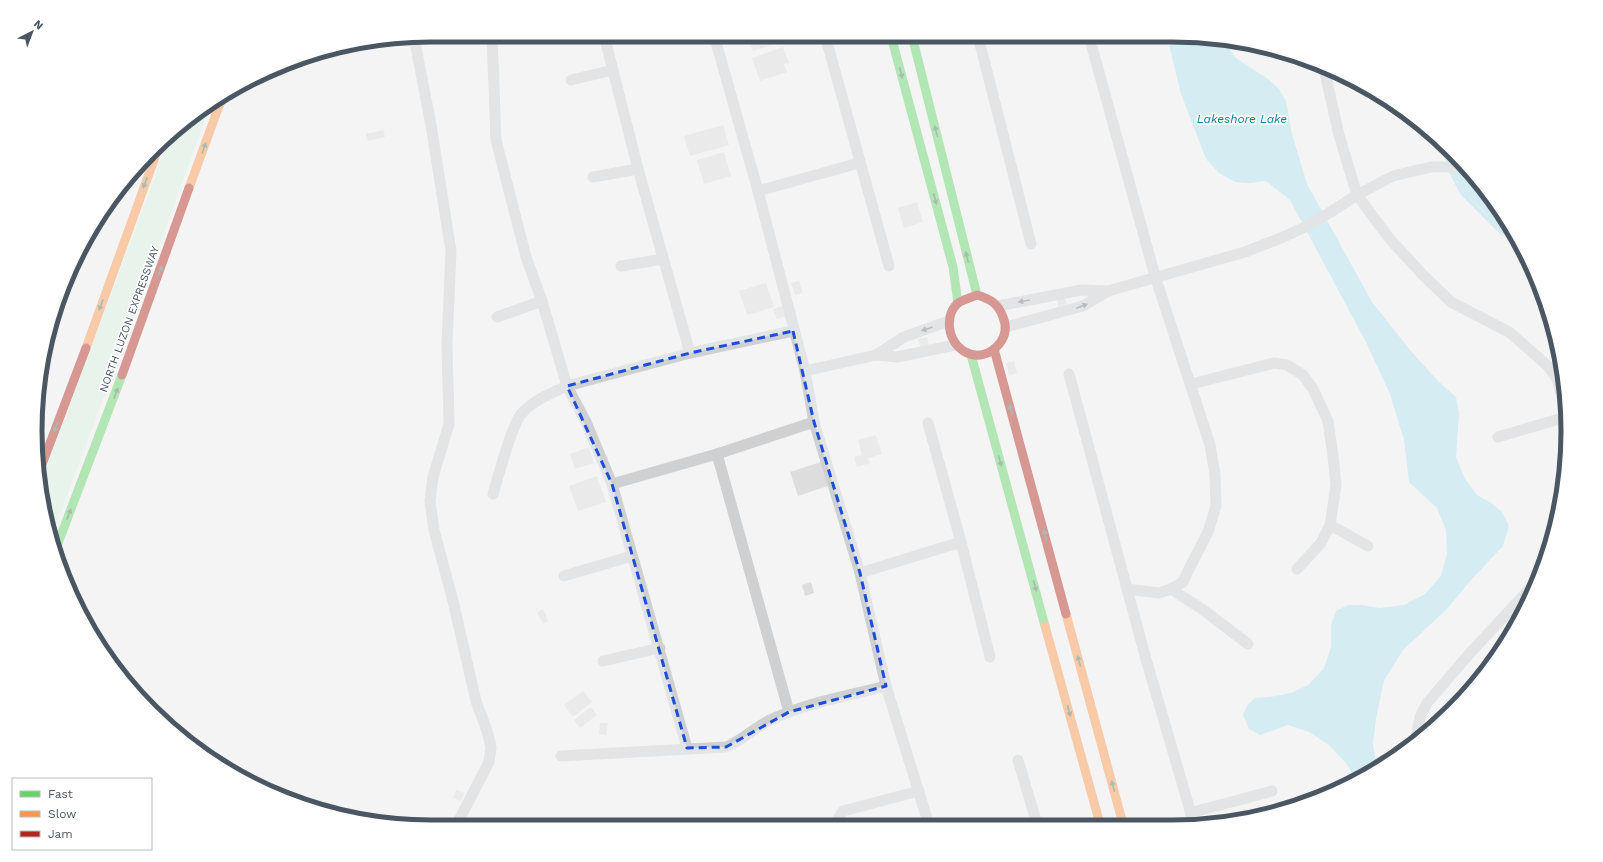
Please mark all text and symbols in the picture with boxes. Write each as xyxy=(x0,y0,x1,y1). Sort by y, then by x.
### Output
north arrow xyxy=(12,12,52,52)
text: N xyxy=(31,17,46,32)
one-way arrow xyxy=(898,67,904,79)
water label: Lakeshore Lake xyxy=(1197,112,1287,126)
one-way arrow xyxy=(932,125,938,137)
one-way arrow xyxy=(201,142,207,154)
one-way arrow xyxy=(142,177,148,189)
one-way arrow xyxy=(932,193,938,205)
street label: NORTH LUZON EXPRESSWAY xyxy=(97,244,162,394)
one-way arrow xyxy=(964,251,970,263)
one-way arrow xyxy=(157,264,163,276)
one-way arrow xyxy=(98,299,104,311)
one-way arrow xyxy=(1018,299,1030,305)
one-way arrow xyxy=(1076,302,1088,308)
one-way arrow xyxy=(920,326,932,332)
one-way arrow xyxy=(113,386,119,398)
one-way arrow xyxy=(1008,404,1014,416)
one-way arrow xyxy=(53,422,59,434)
one-way arrow xyxy=(997,455,1003,467)
one-way arrow xyxy=(67,508,73,520)
one-way arrow xyxy=(1042,529,1048,541)
one-way arrow xyxy=(1032,580,1038,592)
one-way arrow xyxy=(1076,655,1082,667)
one-way arrow xyxy=(1066,705,1072,717)
legend xyxy=(12,778,152,850)
one-way arrow xyxy=(1110,780,1116,792)
text: Fast xyxy=(48,787,73,801)
text: Slow xyxy=(48,807,76,821)
text: Jam xyxy=(48,827,73,841)

